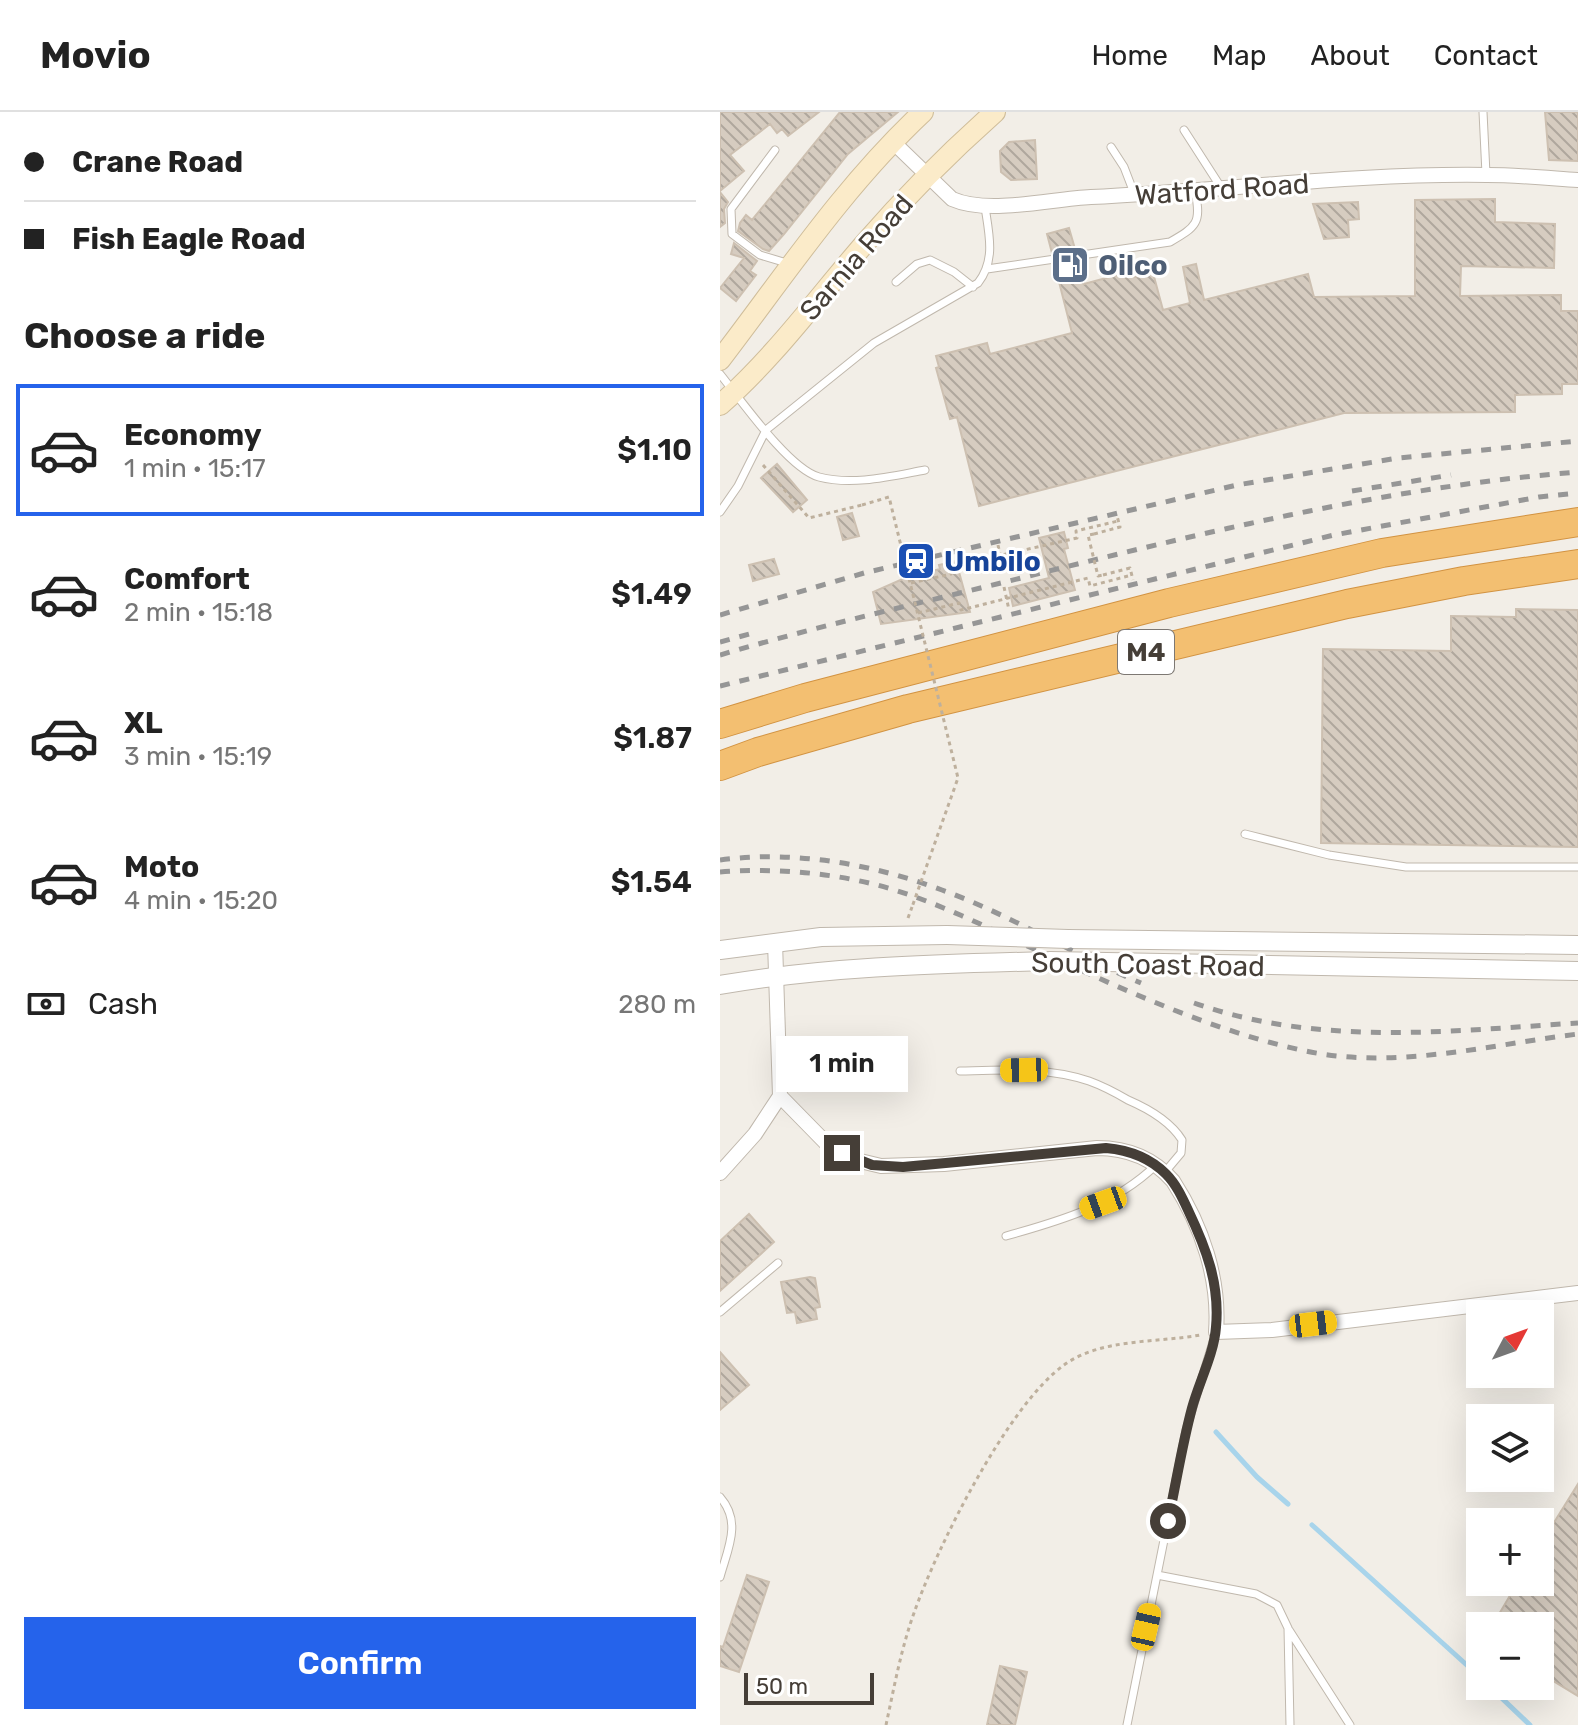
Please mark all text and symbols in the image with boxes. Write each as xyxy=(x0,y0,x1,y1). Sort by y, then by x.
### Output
text: Movio xyxy=(40,32,151,78)
text: Home xyxy=(1091,39,1168,72)
text: Map xyxy=(1212,39,1266,72)
text: About xyxy=(1310,39,1390,72)
text: Contact xyxy=(1434,39,1538,72)
text: Crane Road xyxy=(72,144,243,180)
street label: Watford Road xyxy=(1134,167,1310,212)
street label: Sarnia Road xyxy=(793,188,920,327)
text: Fish Eagle Road xyxy=(72,221,306,257)
fuel station icon: Oilco xyxy=(1049,244,1091,286)
place label: Oilco xyxy=(1098,249,1168,282)
text: Choose a ride xyxy=(24,314,265,357)
icon: car xyxy=(28,414,100,486)
text: Economy xyxy=(124,417,262,453)
text: $1.10 xyxy=(617,432,692,468)
text: 1 min · 15:17 xyxy=(124,453,266,484)
station icon: Umbilo xyxy=(895,540,937,582)
place label: Umbilo xyxy=(944,545,1041,578)
icon: car xyxy=(28,558,100,630)
text: Comfort xyxy=(124,561,250,597)
text: $1.49 xyxy=(611,576,692,612)
text: 2 min · 15:18 xyxy=(124,597,273,628)
road number: M4 xyxy=(1118,630,1174,674)
icon: car xyxy=(28,702,100,774)
text: XL xyxy=(124,705,163,741)
text: $1.87 xyxy=(613,720,692,756)
text: 3 min · 15:19 xyxy=(124,741,272,772)
icon: car xyxy=(28,846,100,918)
text: Moto xyxy=(124,849,199,885)
text: $1.54 xyxy=(611,864,692,900)
text: 4 min · 15:20 xyxy=(124,885,278,916)
street label: South Coast Road xyxy=(1031,946,1265,983)
icon: cash xyxy=(24,982,68,1026)
text: Cash xyxy=(88,986,158,1022)
text: 280 m xyxy=(618,989,696,1020)
callout: 1 min xyxy=(776,1037,908,1093)
text: 1 min xyxy=(809,1048,875,1079)
car xyxy=(1000,1058,1048,1082)
route end xyxy=(824,1135,860,1171)
car xyxy=(1076,1184,1130,1222)
north arrow xyxy=(1466,1300,1554,1388)
map controls xyxy=(1466,1300,1554,1700)
car xyxy=(1288,1309,1338,1339)
button: layers xyxy=(1466,1404,1554,1492)
route start xyxy=(1150,1503,1186,1539)
button: + xyxy=(1466,1508,1554,1596)
car xyxy=(1129,1601,1163,1653)
button: − xyxy=(1466,1612,1554,1700)
button: Confirm xyxy=(24,1617,696,1709)
scale bar xyxy=(744,1669,874,1705)
text: 50 m xyxy=(756,1673,808,1700)

